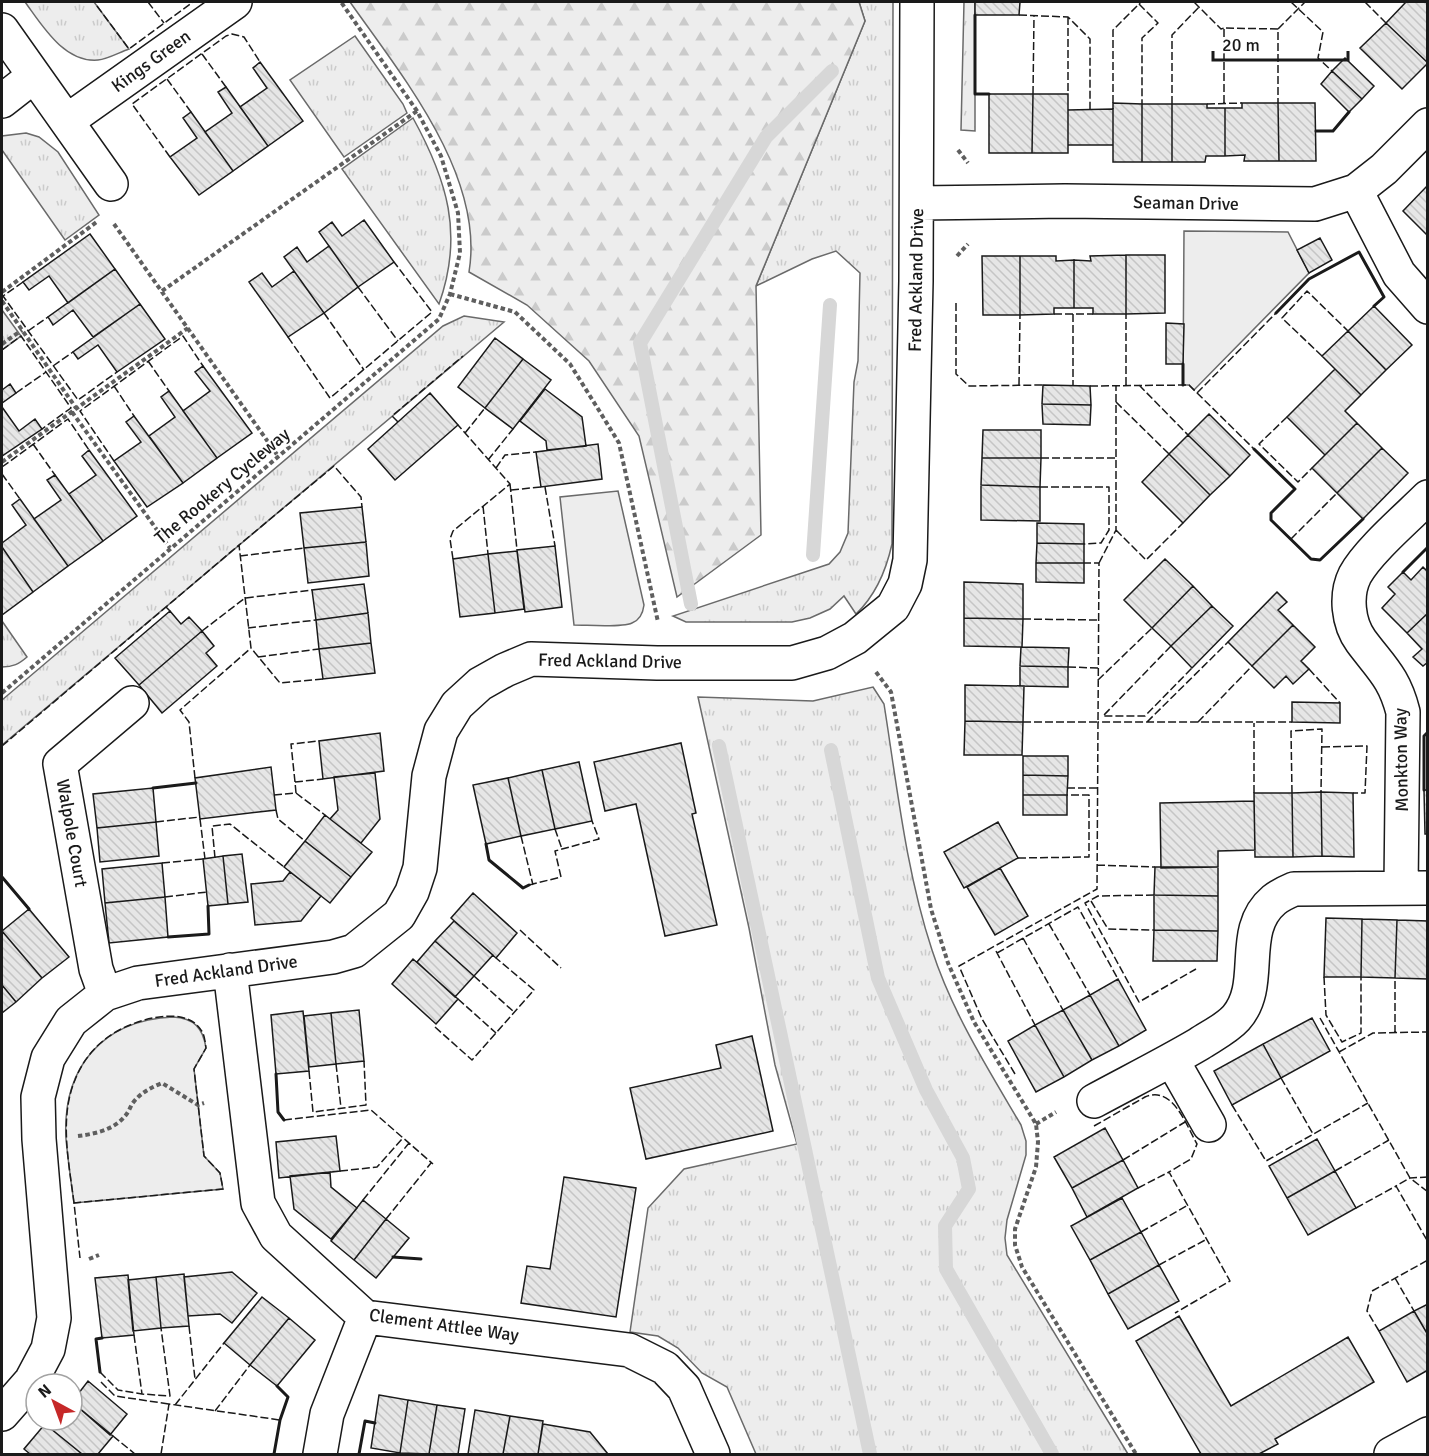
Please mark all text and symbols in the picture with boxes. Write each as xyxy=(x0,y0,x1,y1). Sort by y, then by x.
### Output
scale bar xyxy=(1213,24,1348,62)
street label: Kings Green xyxy=(107,25,195,97)
text: 20 m xyxy=(1222,34,1260,56)
street label: Seaman Drive xyxy=(1133,191,1239,215)
street label: Fred Ackland Drive xyxy=(904,208,928,352)
street label: The Rookery Cycleway xyxy=(150,423,294,549)
street label: Fred Ackland Drive xyxy=(538,649,682,673)
street label: Monkton Way xyxy=(1389,707,1413,812)
street label: Walpole Court xyxy=(52,777,92,889)
street label: Fred Ackland Drive xyxy=(153,950,299,992)
street label: Clement Attlee Way xyxy=(368,1304,521,1346)
north arrow xyxy=(24,1372,84,1432)
text: N xyxy=(34,1380,56,1403)

